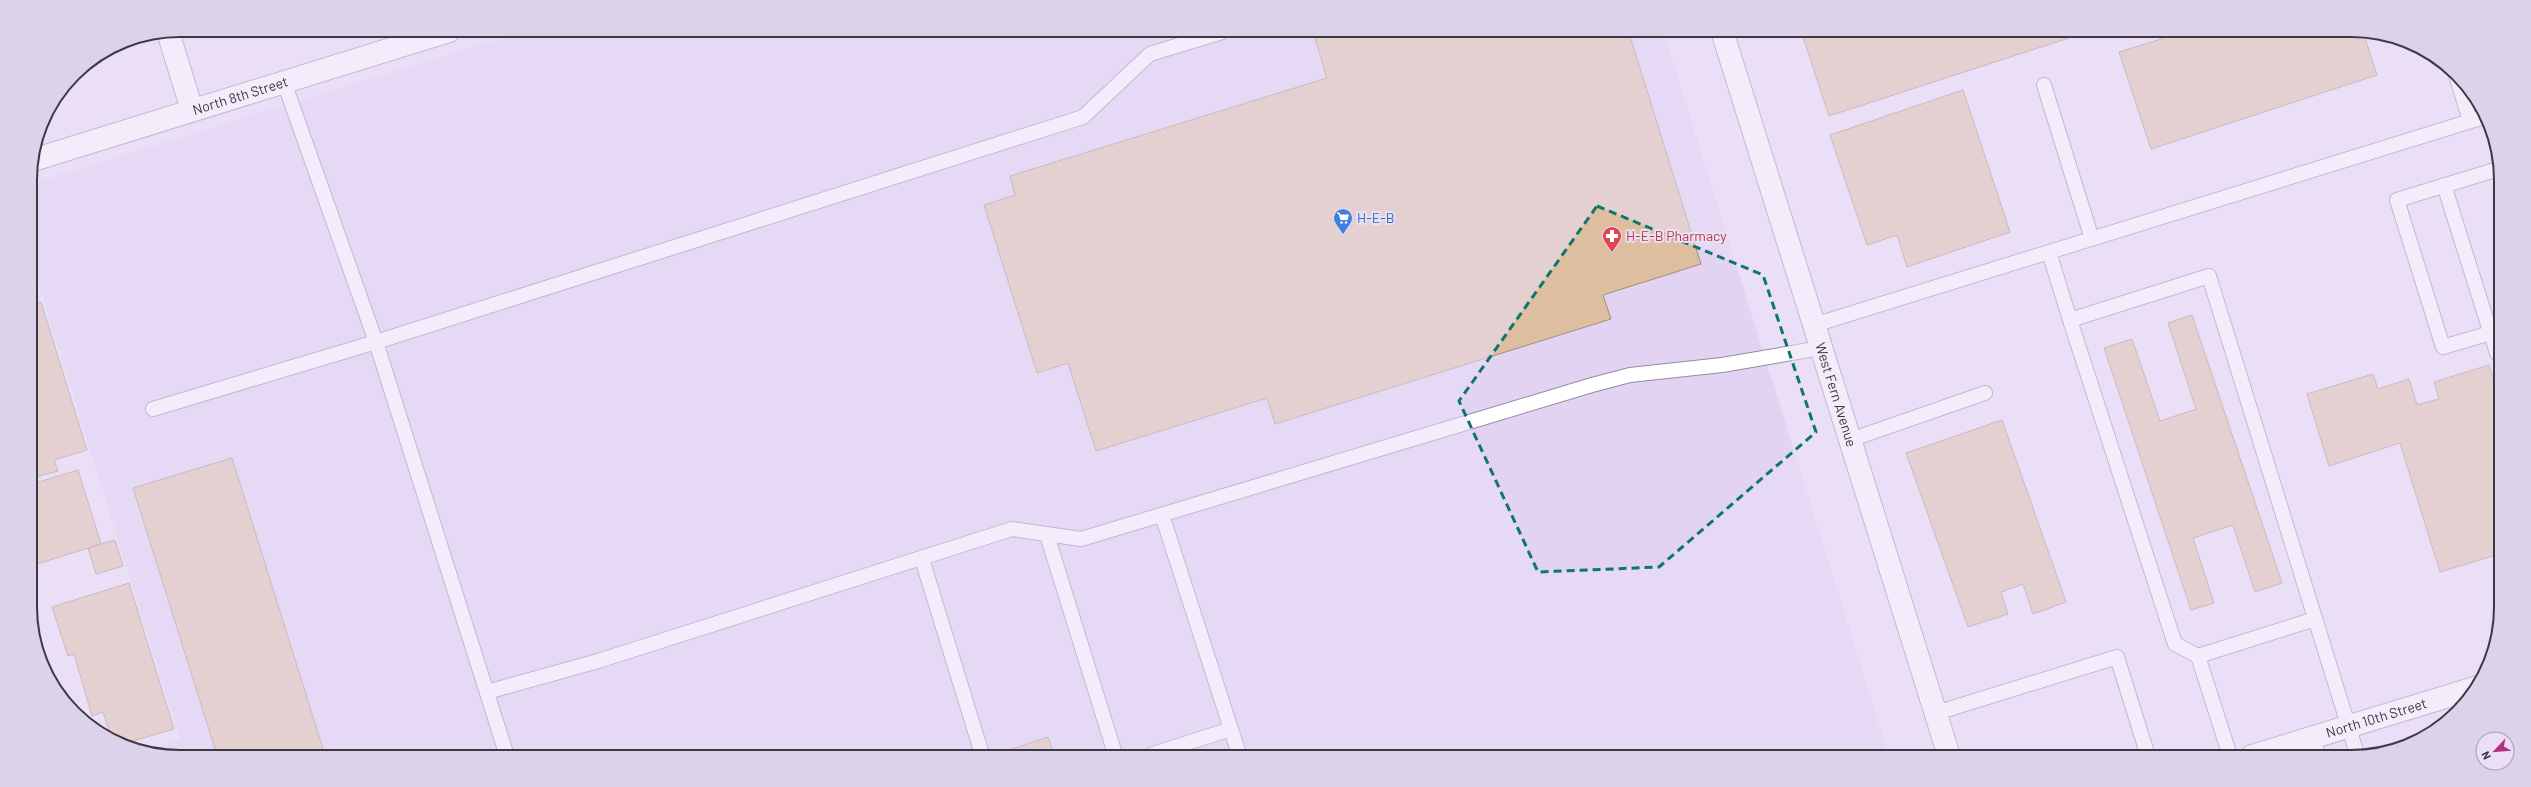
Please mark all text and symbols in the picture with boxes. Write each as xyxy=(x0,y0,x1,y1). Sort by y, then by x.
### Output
street label: North 8th Street xyxy=(190,72,290,118)
supermarket icon: H-E-B xyxy=(1332,207,1354,235)
place label: H-E-B xyxy=(1357,209,1394,226)
pharmacy icon: H-E-B Pharmacy xyxy=(1601,225,1623,253)
place label: H-E-B Pharmacy xyxy=(1626,227,1727,244)
street label: West Fern Avenue xyxy=(1812,340,1861,449)
street label: North 10th Street xyxy=(2324,694,2429,741)
north arrow xyxy=(2475,731,2515,771)
text: N xyxy=(2478,749,2493,762)

